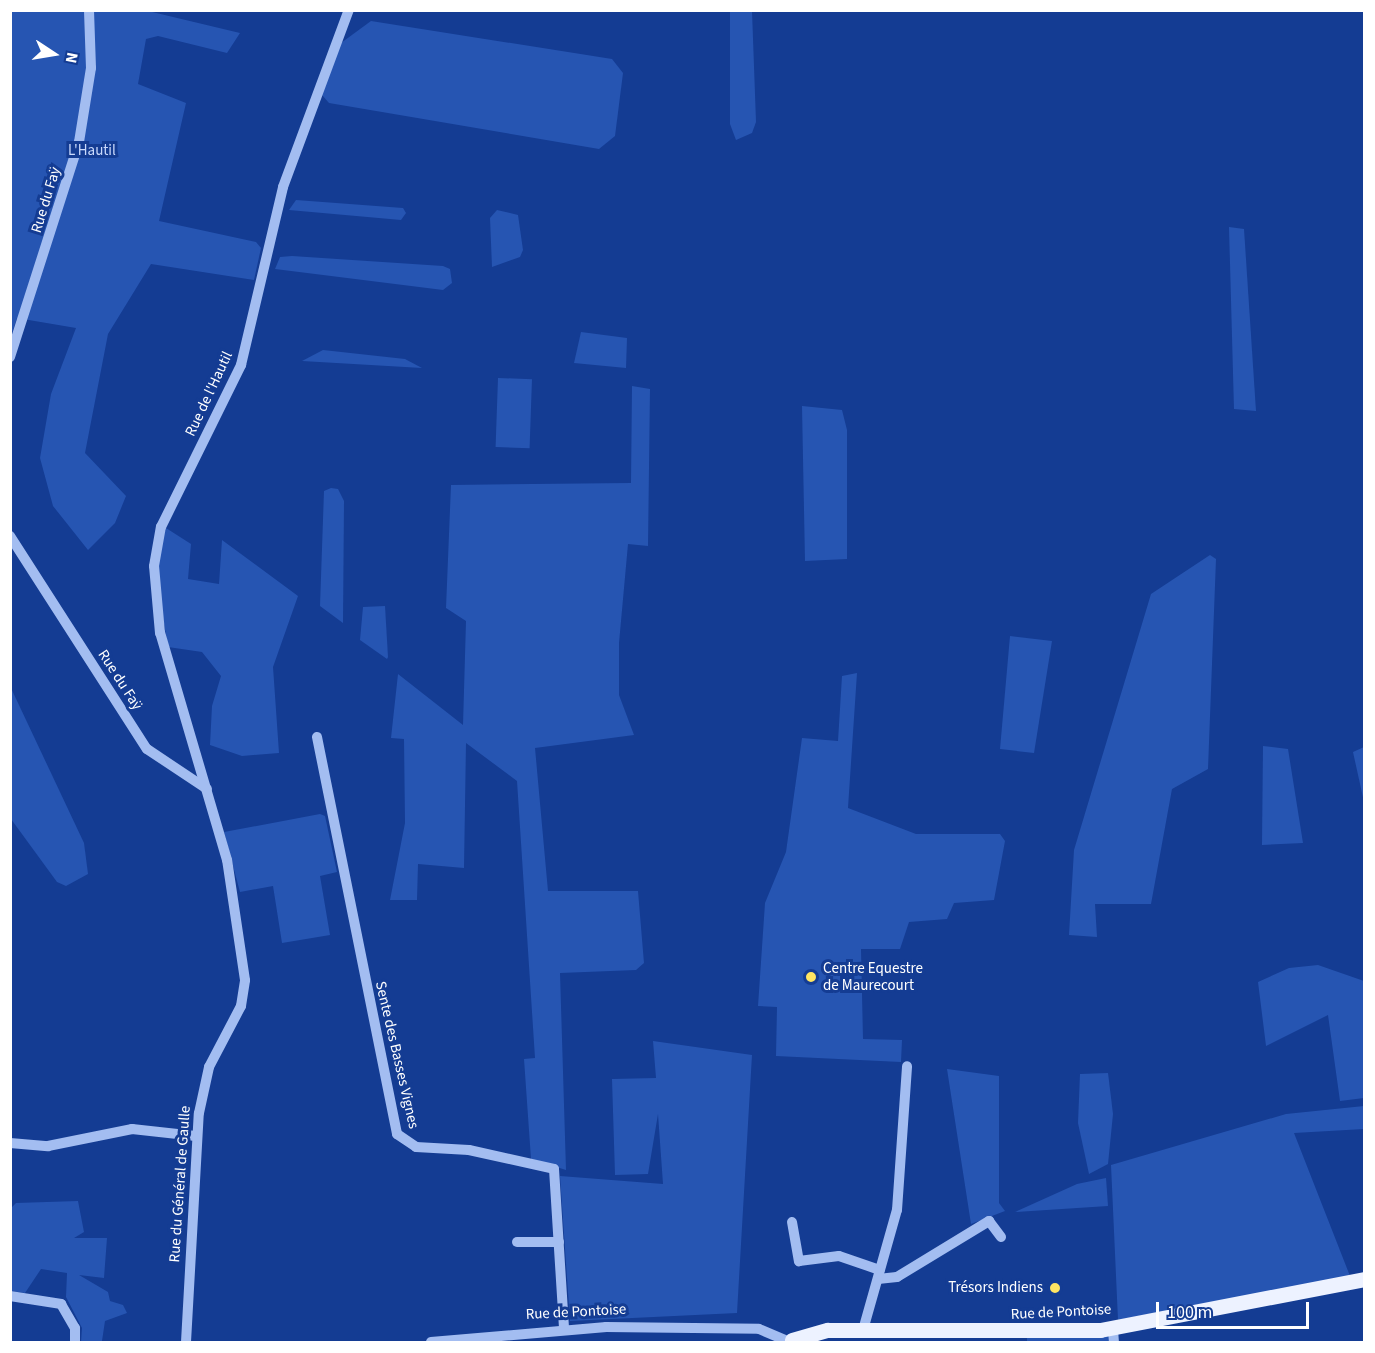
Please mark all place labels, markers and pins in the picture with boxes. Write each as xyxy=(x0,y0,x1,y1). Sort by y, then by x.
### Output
place label: Centre Equestre de Maurecourt xyxy=(823,959,923,994)
marker: Centre Equestre de Maurecourt xyxy=(804,970,818,984)
place label: Trésors Indiens xyxy=(948,1279,1043,1297)
marker: Trésors Indiens xyxy=(1048,1281,1062,1295)

